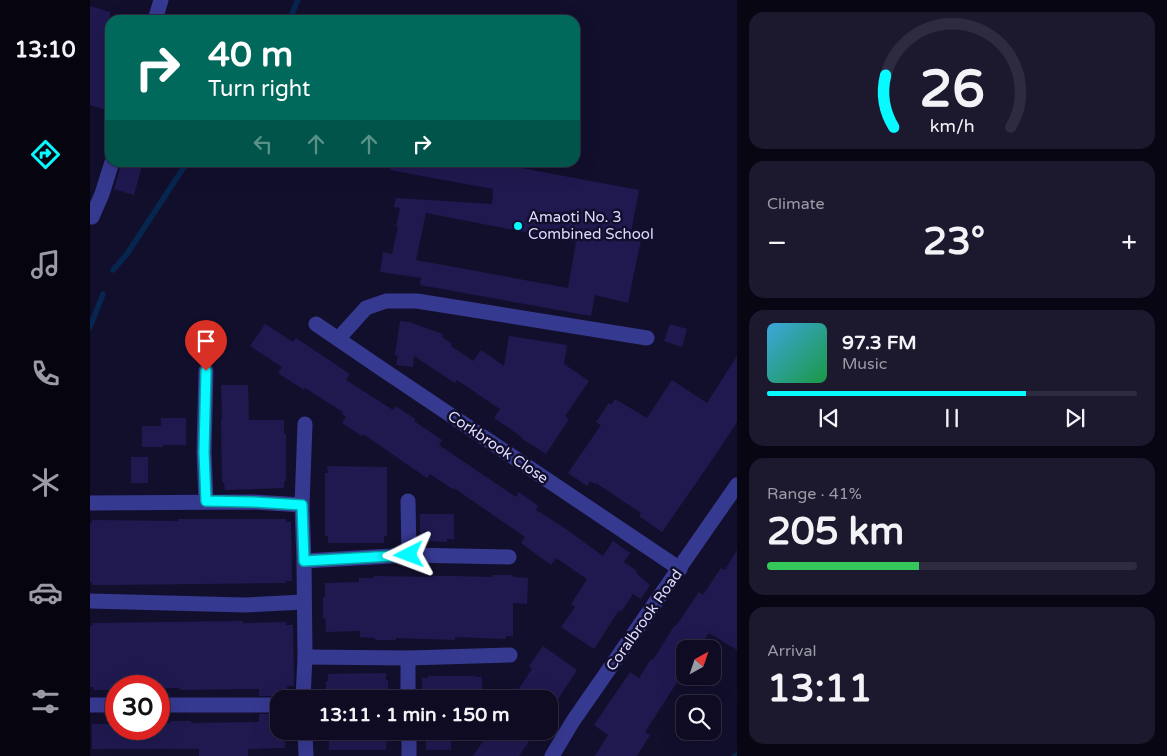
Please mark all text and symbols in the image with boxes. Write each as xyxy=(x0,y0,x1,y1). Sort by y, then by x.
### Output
text: 40 m xyxy=(208,34,293,76)
icon: right xyxy=(125,35,190,100)
text: 13:10 xyxy=(15,37,75,63)
text: 26 xyxy=(919,58,985,121)
text: Turn right xyxy=(208,76,310,102)
text: km/h xyxy=(930,116,974,137)
icon: left xyxy=(249,130,277,158)
icon: ahead xyxy=(302,130,330,158)
icon: ahead xyxy=(355,130,383,158)
icon: right xyxy=(408,130,436,158)
icon: directions xyxy=(28,137,63,172)
text: Climate xyxy=(767,194,825,214)
place label: Amaoti No. 3 Combined School xyxy=(528,208,654,243)
text: 23° xyxy=(923,219,985,265)
marker: Amaoti No. 3 Combined School xyxy=(512,220,524,232)
text: − xyxy=(767,226,787,260)
text: + xyxy=(1121,226,1137,260)
icon: music xyxy=(28,247,63,282)
pin xyxy=(185,320,227,371)
icon: arrive xyxy=(192,327,220,355)
text: 97.3 FM xyxy=(842,332,917,354)
text: Music xyxy=(842,354,887,374)
icon: phone xyxy=(28,356,63,391)
icon: previous xyxy=(815,404,843,432)
icon: pause xyxy=(938,404,966,432)
icon: next xyxy=(1061,404,1089,432)
street label: Corkbrook Close xyxy=(444,407,552,487)
icon: climate xyxy=(28,465,63,500)
text: Range · 41% xyxy=(767,484,862,504)
text: 205 km xyxy=(767,509,904,555)
position arrow xyxy=(382,528,434,580)
street label: Coralbrook Road xyxy=(602,566,686,674)
icon: car xyxy=(28,575,63,610)
north arrow xyxy=(676,640,721,685)
map controls xyxy=(676,640,721,740)
text: Arrival xyxy=(767,641,816,661)
text: 13:11 xyxy=(767,666,872,712)
speed limit sign: 30 xyxy=(105,675,170,740)
icon: filters xyxy=(28,684,63,719)
button: search xyxy=(676,695,721,740)
text: 13:11 · 1 min · 150 m xyxy=(318,704,510,726)

